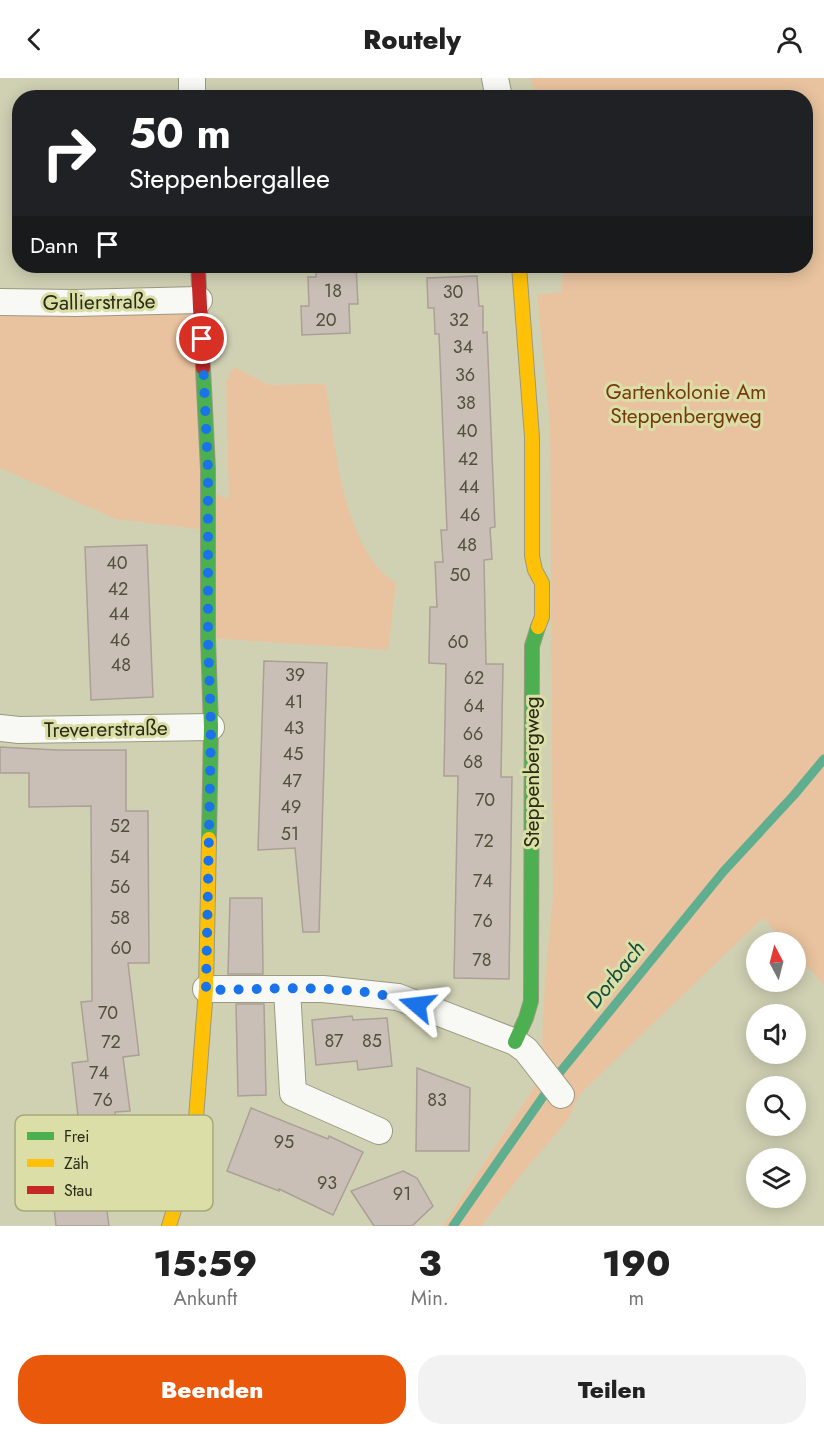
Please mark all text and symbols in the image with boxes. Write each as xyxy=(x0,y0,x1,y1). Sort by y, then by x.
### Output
text: Routely xyxy=(363,20,461,59)
icon: back xyxy=(18,23,51,56)
icon: person xyxy=(773,23,806,56)
text: 50 m xyxy=(129,103,231,164)
icon: right xyxy=(30,114,108,192)
text: Steppenbergallee xyxy=(129,159,330,198)
icon: arrive xyxy=(91,228,124,261)
text: Dann xyxy=(30,229,79,261)
house number: 18 xyxy=(324,278,342,304)
house number: 30 xyxy=(443,279,464,305)
street label: Gallierstraße xyxy=(42,286,156,318)
house number: 20 xyxy=(315,307,337,333)
house number: 32 xyxy=(449,307,469,333)
pin xyxy=(176,313,227,364)
icon: arrive xyxy=(185,322,218,355)
house number: 34 xyxy=(453,334,473,360)
house number: 36 xyxy=(455,362,475,388)
park label: Gartenkolonie Am Steppenbergweg xyxy=(606,377,767,431)
house number: 38 xyxy=(456,390,476,416)
house number: 40 xyxy=(456,418,478,444)
house number: 42 xyxy=(458,446,478,472)
house number: 44 xyxy=(459,474,480,500)
house number: 46 xyxy=(460,502,480,528)
house number: 48 xyxy=(457,532,477,558)
house number: 40 xyxy=(106,550,128,576)
house number: 50 xyxy=(450,562,471,588)
house number: 42 xyxy=(108,576,128,602)
house number: 44 xyxy=(109,601,130,627)
house number: 46 xyxy=(110,627,130,653)
house number: 60 xyxy=(447,629,469,655)
house number: 48 xyxy=(111,652,131,678)
house number: 39 xyxy=(285,662,305,688)
house number: 62 xyxy=(464,665,484,691)
house number: 41 xyxy=(285,689,303,715)
house number: 64 xyxy=(464,693,484,719)
street label: Steppenbergweg xyxy=(517,696,547,848)
street label: Trevererstraße xyxy=(44,713,168,745)
house number: 43 xyxy=(284,715,304,741)
house number: 66 xyxy=(463,721,483,747)
house number: 45 xyxy=(283,741,303,767)
house number: 68 xyxy=(463,749,483,775)
house number: 47 xyxy=(282,768,303,794)
house number: 70 xyxy=(475,787,495,813)
house number: 49 xyxy=(281,794,301,820)
house number: 52 xyxy=(110,813,130,839)
house number: 51 xyxy=(281,821,299,847)
house number: 72 xyxy=(474,828,494,854)
house number: 54 xyxy=(110,844,130,870)
house number: 74 xyxy=(473,868,493,894)
house number: 56 xyxy=(110,874,130,900)
house number: 58 xyxy=(110,905,130,931)
house number: 76 xyxy=(473,908,493,934)
north arrow xyxy=(746,932,806,992)
map controls xyxy=(746,932,806,1208)
water label: Dorbach xyxy=(578,933,652,1015)
house number: 60 xyxy=(110,935,132,961)
house number: 78 xyxy=(472,947,492,973)
position arrow xyxy=(385,973,449,1037)
house number: 70 xyxy=(98,1000,118,1026)
button: sound xyxy=(746,1004,806,1064)
house number: 87 xyxy=(324,1028,344,1054)
house number: 85 xyxy=(362,1028,382,1054)
house number: 72 xyxy=(101,1029,121,1055)
house number: 74 xyxy=(89,1060,109,1086)
button: search xyxy=(746,1076,806,1136)
house number: 76 xyxy=(93,1087,113,1113)
house number: 83 xyxy=(427,1087,447,1113)
legend xyxy=(15,1115,213,1211)
text: Frei xyxy=(64,1125,89,1148)
house number: 95 xyxy=(274,1129,294,1155)
button: layers xyxy=(746,1148,806,1208)
text: Zäh xyxy=(64,1152,89,1175)
house number: 93 xyxy=(317,1170,337,1196)
text: Stau xyxy=(64,1179,93,1202)
house number: 91 xyxy=(393,1181,411,1207)
text: 15:59 xyxy=(153,1237,257,1289)
text: 3 xyxy=(418,1237,441,1289)
text: 190 xyxy=(602,1237,671,1289)
text: Ankunft xyxy=(173,1284,237,1313)
text: Min. xyxy=(411,1284,449,1313)
text: m xyxy=(629,1284,644,1313)
button: Beenden xyxy=(18,1355,406,1424)
button: Teilen xyxy=(418,1355,806,1424)

